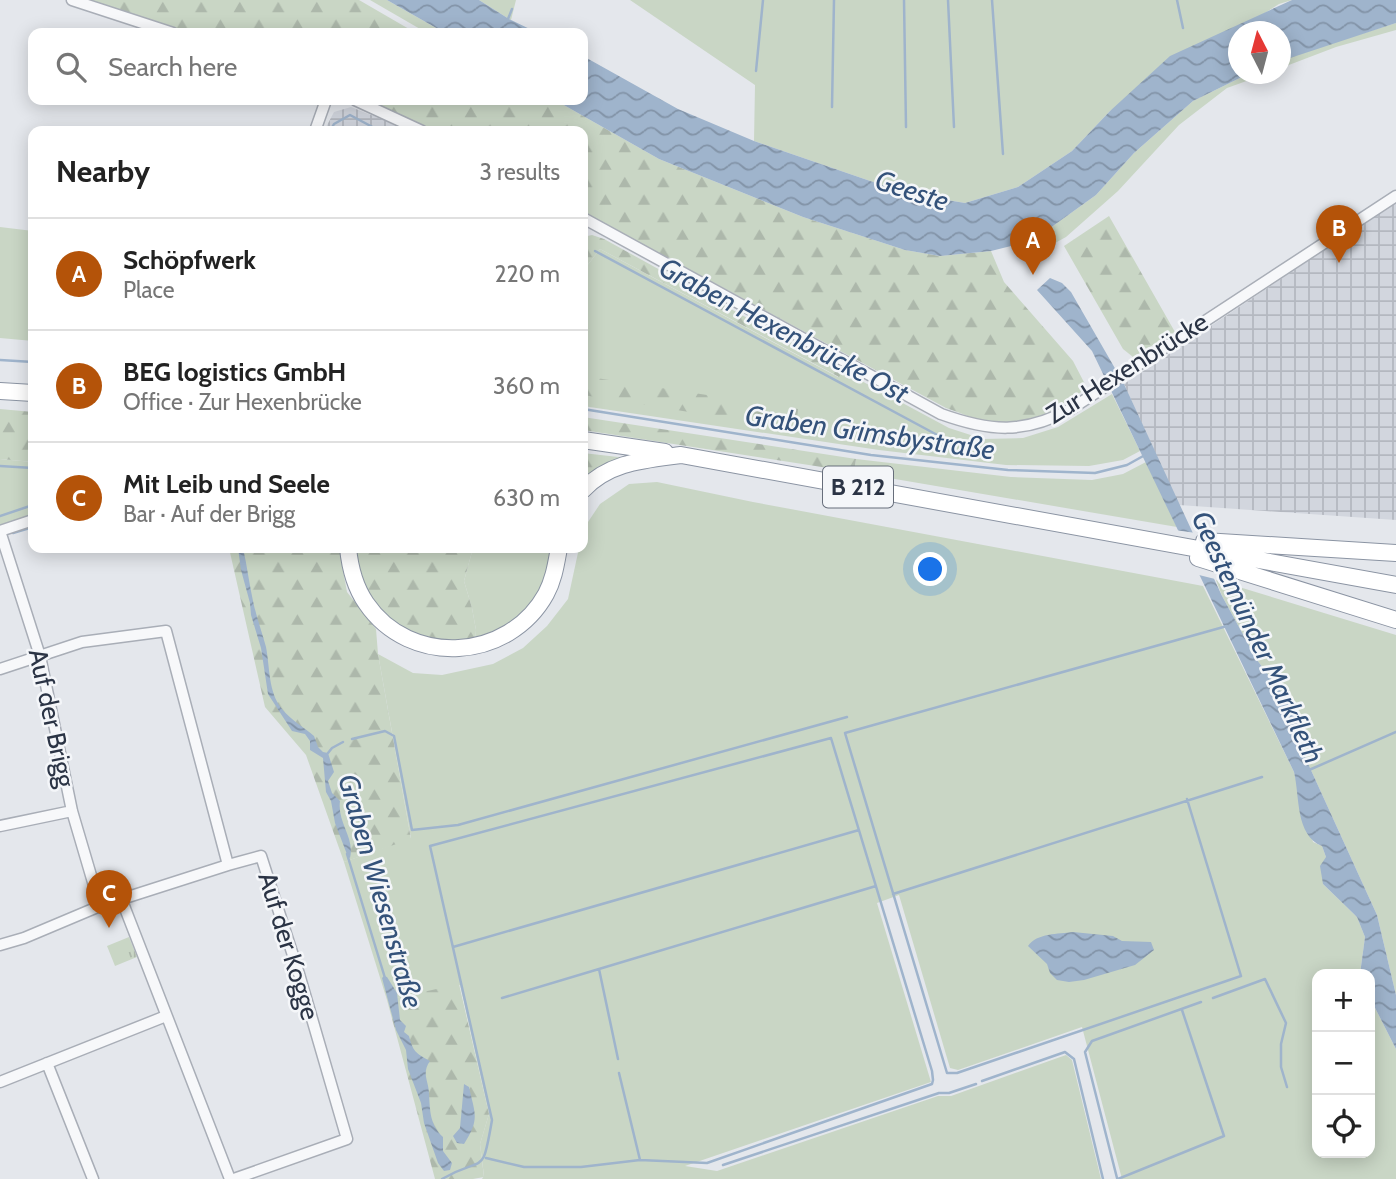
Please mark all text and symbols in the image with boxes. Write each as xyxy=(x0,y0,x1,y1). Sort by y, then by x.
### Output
north arrow xyxy=(1228,21,1291,84)
search box xyxy=(28,28,588,105)
icon: search xyxy=(52,48,90,86)
text: Search here xyxy=(108,51,237,83)
text: Nearby xyxy=(56,153,150,190)
text: 3 results xyxy=(479,158,560,186)
water label: Geeste xyxy=(871,162,953,218)
pin: B xyxy=(1316,205,1362,263)
pin: A xyxy=(1010,217,1056,275)
text: Schöpfwerk xyxy=(123,244,256,276)
water label: Graben Hexenbrücke Ost xyxy=(654,250,915,410)
text: A xyxy=(72,260,86,288)
text: 220 m xyxy=(494,260,560,288)
text: Place xyxy=(123,276,175,304)
street label: Zur Hexenbrücke xyxy=(1040,306,1214,430)
text: BEG logistics GmbH xyxy=(123,356,346,388)
text: B xyxy=(72,372,86,400)
text: 360 m xyxy=(493,372,560,400)
text: Office · Zur Hexenbrücke xyxy=(123,388,362,416)
water label: Graben Grimsbystraße xyxy=(743,398,997,466)
road number: B 212 xyxy=(823,466,893,508)
text: Mit Leib und Seele xyxy=(123,468,330,500)
text: C xyxy=(72,484,86,512)
text: 630 m xyxy=(493,484,560,512)
text: Bar · Auf der Brigg xyxy=(123,500,295,528)
water label: Geestemünder Markfleth xyxy=(1185,505,1331,769)
your location xyxy=(913,552,947,586)
street label: Auf der Brigg xyxy=(22,646,82,791)
water label: Graben Wiesenstraße xyxy=(331,770,431,1012)
street label: Auf der Kogge xyxy=(251,868,327,1024)
pin: C xyxy=(86,870,132,928)
map controls xyxy=(1312,969,1375,1158)
button: + xyxy=(1312,969,1375,1032)
button: − xyxy=(1312,1032,1375,1095)
button: locate xyxy=(1312,1095,1375,1158)

